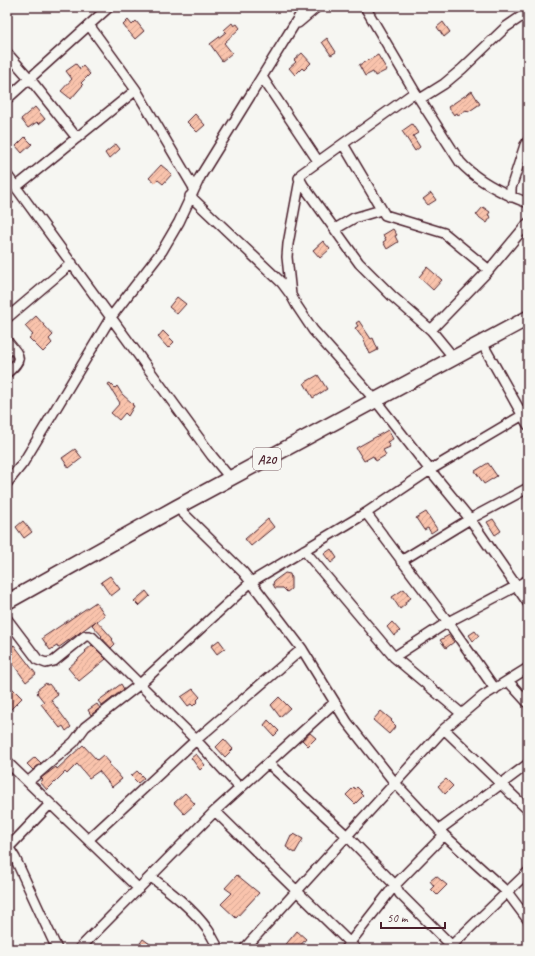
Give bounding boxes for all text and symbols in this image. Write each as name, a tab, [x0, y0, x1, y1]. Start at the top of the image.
road number: A20	[253, 448, 281, 470]
scale bar	[381, 904, 445, 930]
text: 50 m	[387, 910, 409, 926]

